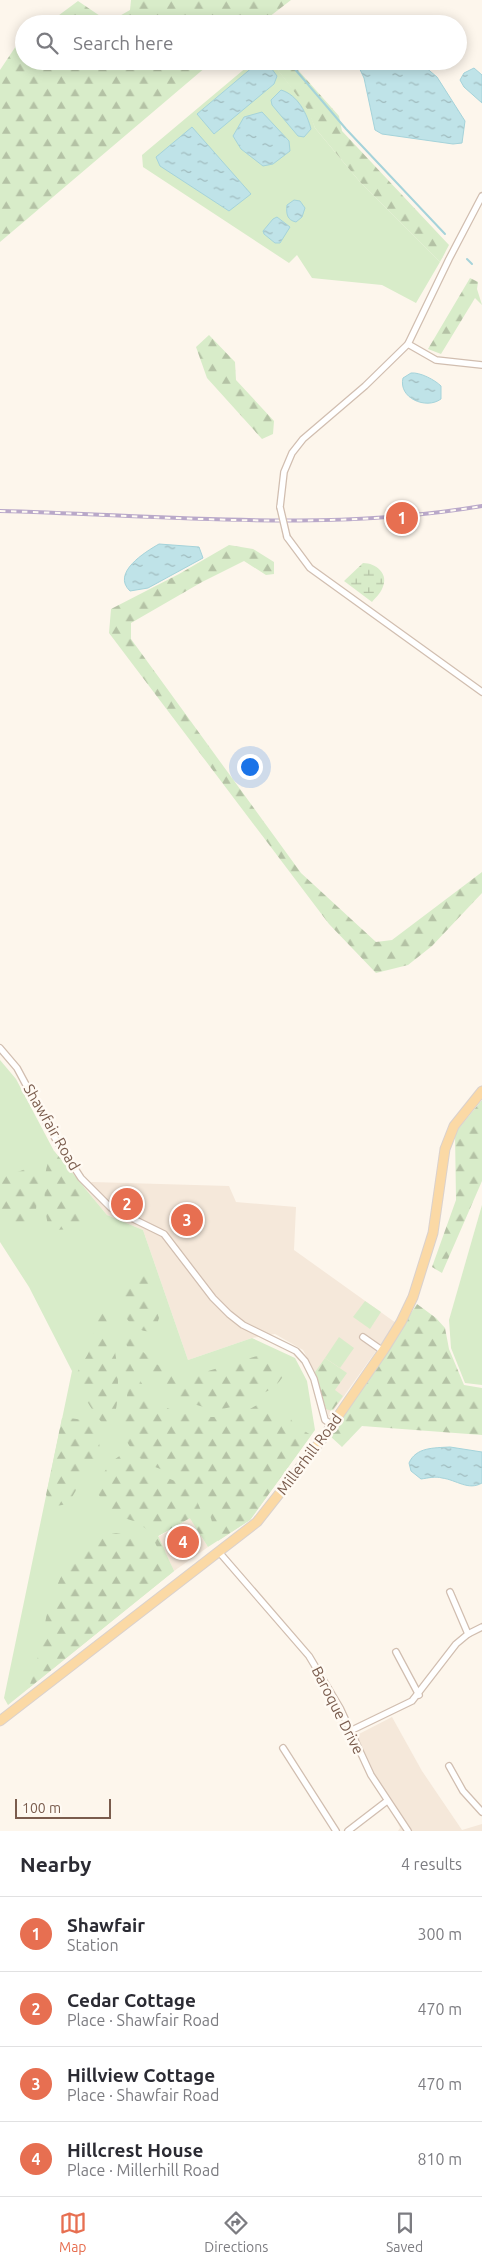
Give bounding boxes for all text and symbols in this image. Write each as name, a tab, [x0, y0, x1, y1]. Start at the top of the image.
search box	[15, 15, 467, 70]
icon: search	[33, 29, 61, 57]
text: Search here	[73, 32, 173, 54]
pin: 1	[386, 499, 418, 537]
your location	[237, 754, 263, 780]
street label: Shawfair Road	[21, 1081, 83, 1173]
pin: 2	[111, 1185, 143, 1223]
pin: 3	[171, 1201, 203, 1239]
street label: Millerhill Road	[273, 1410, 345, 1498]
pin: 4	[167, 1523, 199, 1561]
street label: Baroque Drive	[309, 1663, 367, 1757]
scale bar	[15, 1796, 111, 1819]
text: 100 m	[22, 1800, 61, 1816]
text: Nearby	[20, 1852, 91, 1876]
text: 4 results	[401, 1855, 462, 1873]
text: Shawfair	[67, 1914, 145, 1936]
text: 1	[31, 1925, 41, 1943]
text: 300 m	[417, 1925, 462, 1943]
text: Station	[67, 1936, 119, 1954]
text: Cedar Cottage	[67, 1989, 196, 2011]
text: 2	[31, 2000, 41, 2018]
text: 470 m	[417, 2000, 462, 2018]
text: Place · Shawfair Road	[67, 2011, 219, 2029]
text: Hillview Cottage	[67, 2064, 215, 2086]
text: 3	[31, 2075, 41, 2093]
text: 470 m	[417, 2075, 462, 2093]
text: Place · Shawfair Road	[67, 2086, 219, 2104]
text: Hillcrest House	[67, 2139, 203, 2161]
text: 4	[31, 2150, 41, 2168]
text: 810 m	[417, 2150, 462, 2168]
text: Place · Millerhill Road	[67, 2161, 220, 2179]
tab: Map	[59, 2209, 87, 2255]
tab: Directions	[204, 2209, 268, 2255]
tab: Saved	[386, 2209, 423, 2255]

